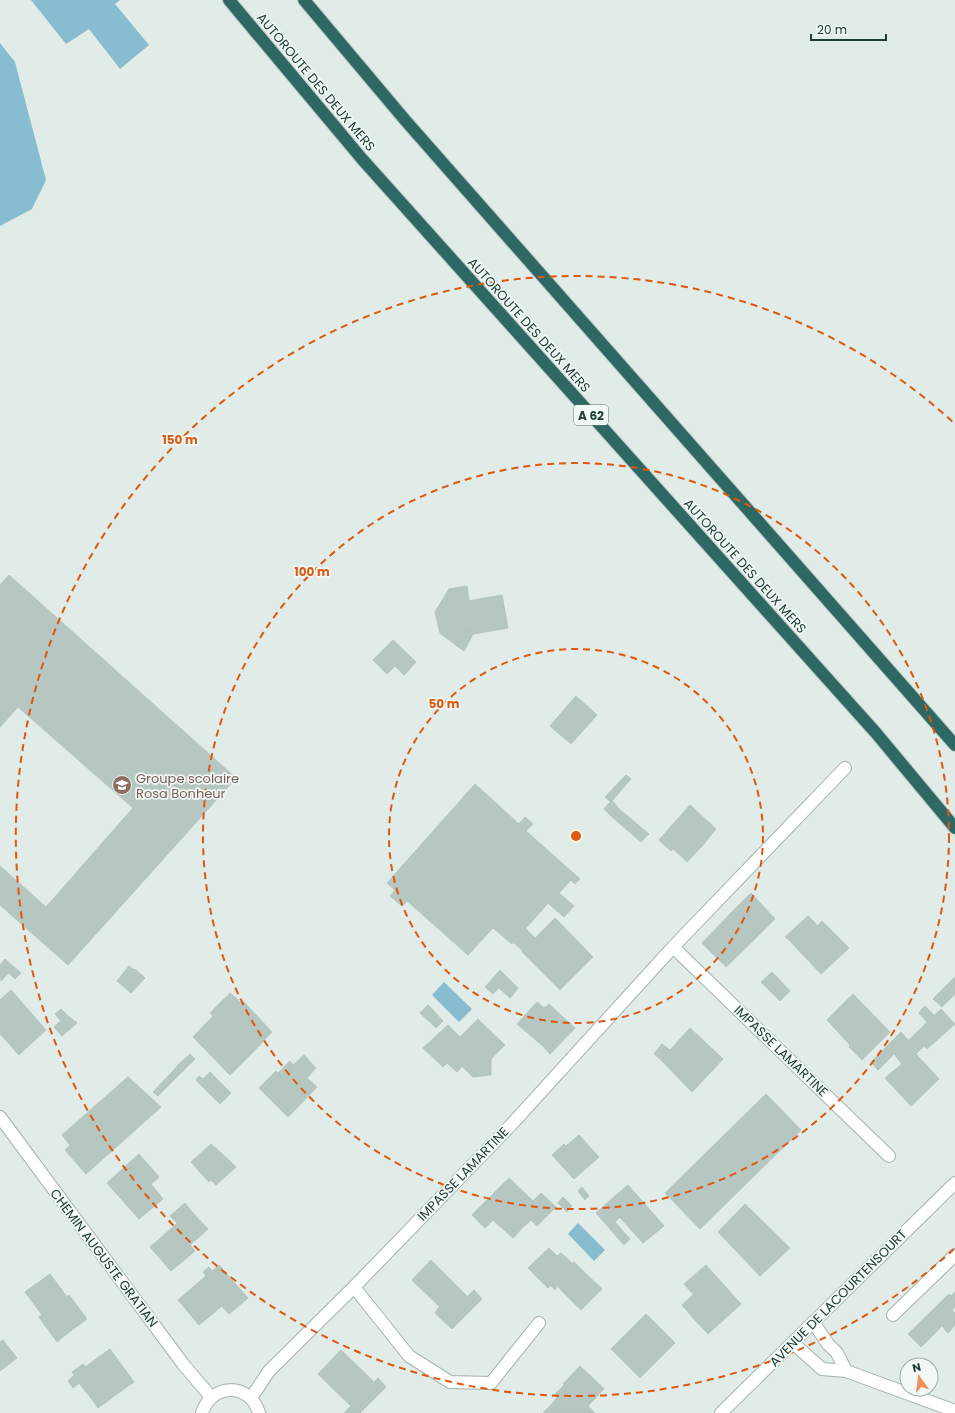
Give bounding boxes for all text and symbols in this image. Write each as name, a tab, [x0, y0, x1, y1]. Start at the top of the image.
street label: AUTOROUTE DES DEUX MERS	[252, 9, 380, 155]
scale bar	[811, 16, 886, 42]
text: 20 m	[817, 21, 847, 38]
street label: AUTOROUTE DES DEUX MERS	[463, 253, 595, 397]
road number: A 62	[574, 405, 608, 425]
text: 150 m	[162, 431, 198, 448]
street label: AUTOROUTE DES DEUX MERS	[679, 494, 811, 638]
text: 100 m	[294, 563, 330, 580]
text: 50 m	[429, 695, 460, 712]
place label: Groupe scolaire Rosa Bonheur	[136, 769, 239, 803]
school or university icon: Groupe scolaire Rosa Bonheur	[111, 774, 133, 796]
centre of rings	[569, 829, 583, 843]
street label: IMPASSE LAMARTINE	[730, 1001, 832, 1101]
street label: IMPASSE LAMARTINE	[413, 1123, 513, 1225]
street label: CHEMIN AUGUSTE GRATIAN	[46, 1185, 162, 1331]
street label: AVENUE DE LACOURTENSOURT	[765, 1225, 911, 1371]
north arrow	[899, 1357, 939, 1397]
text: N	[911, 1359, 923, 1376]

